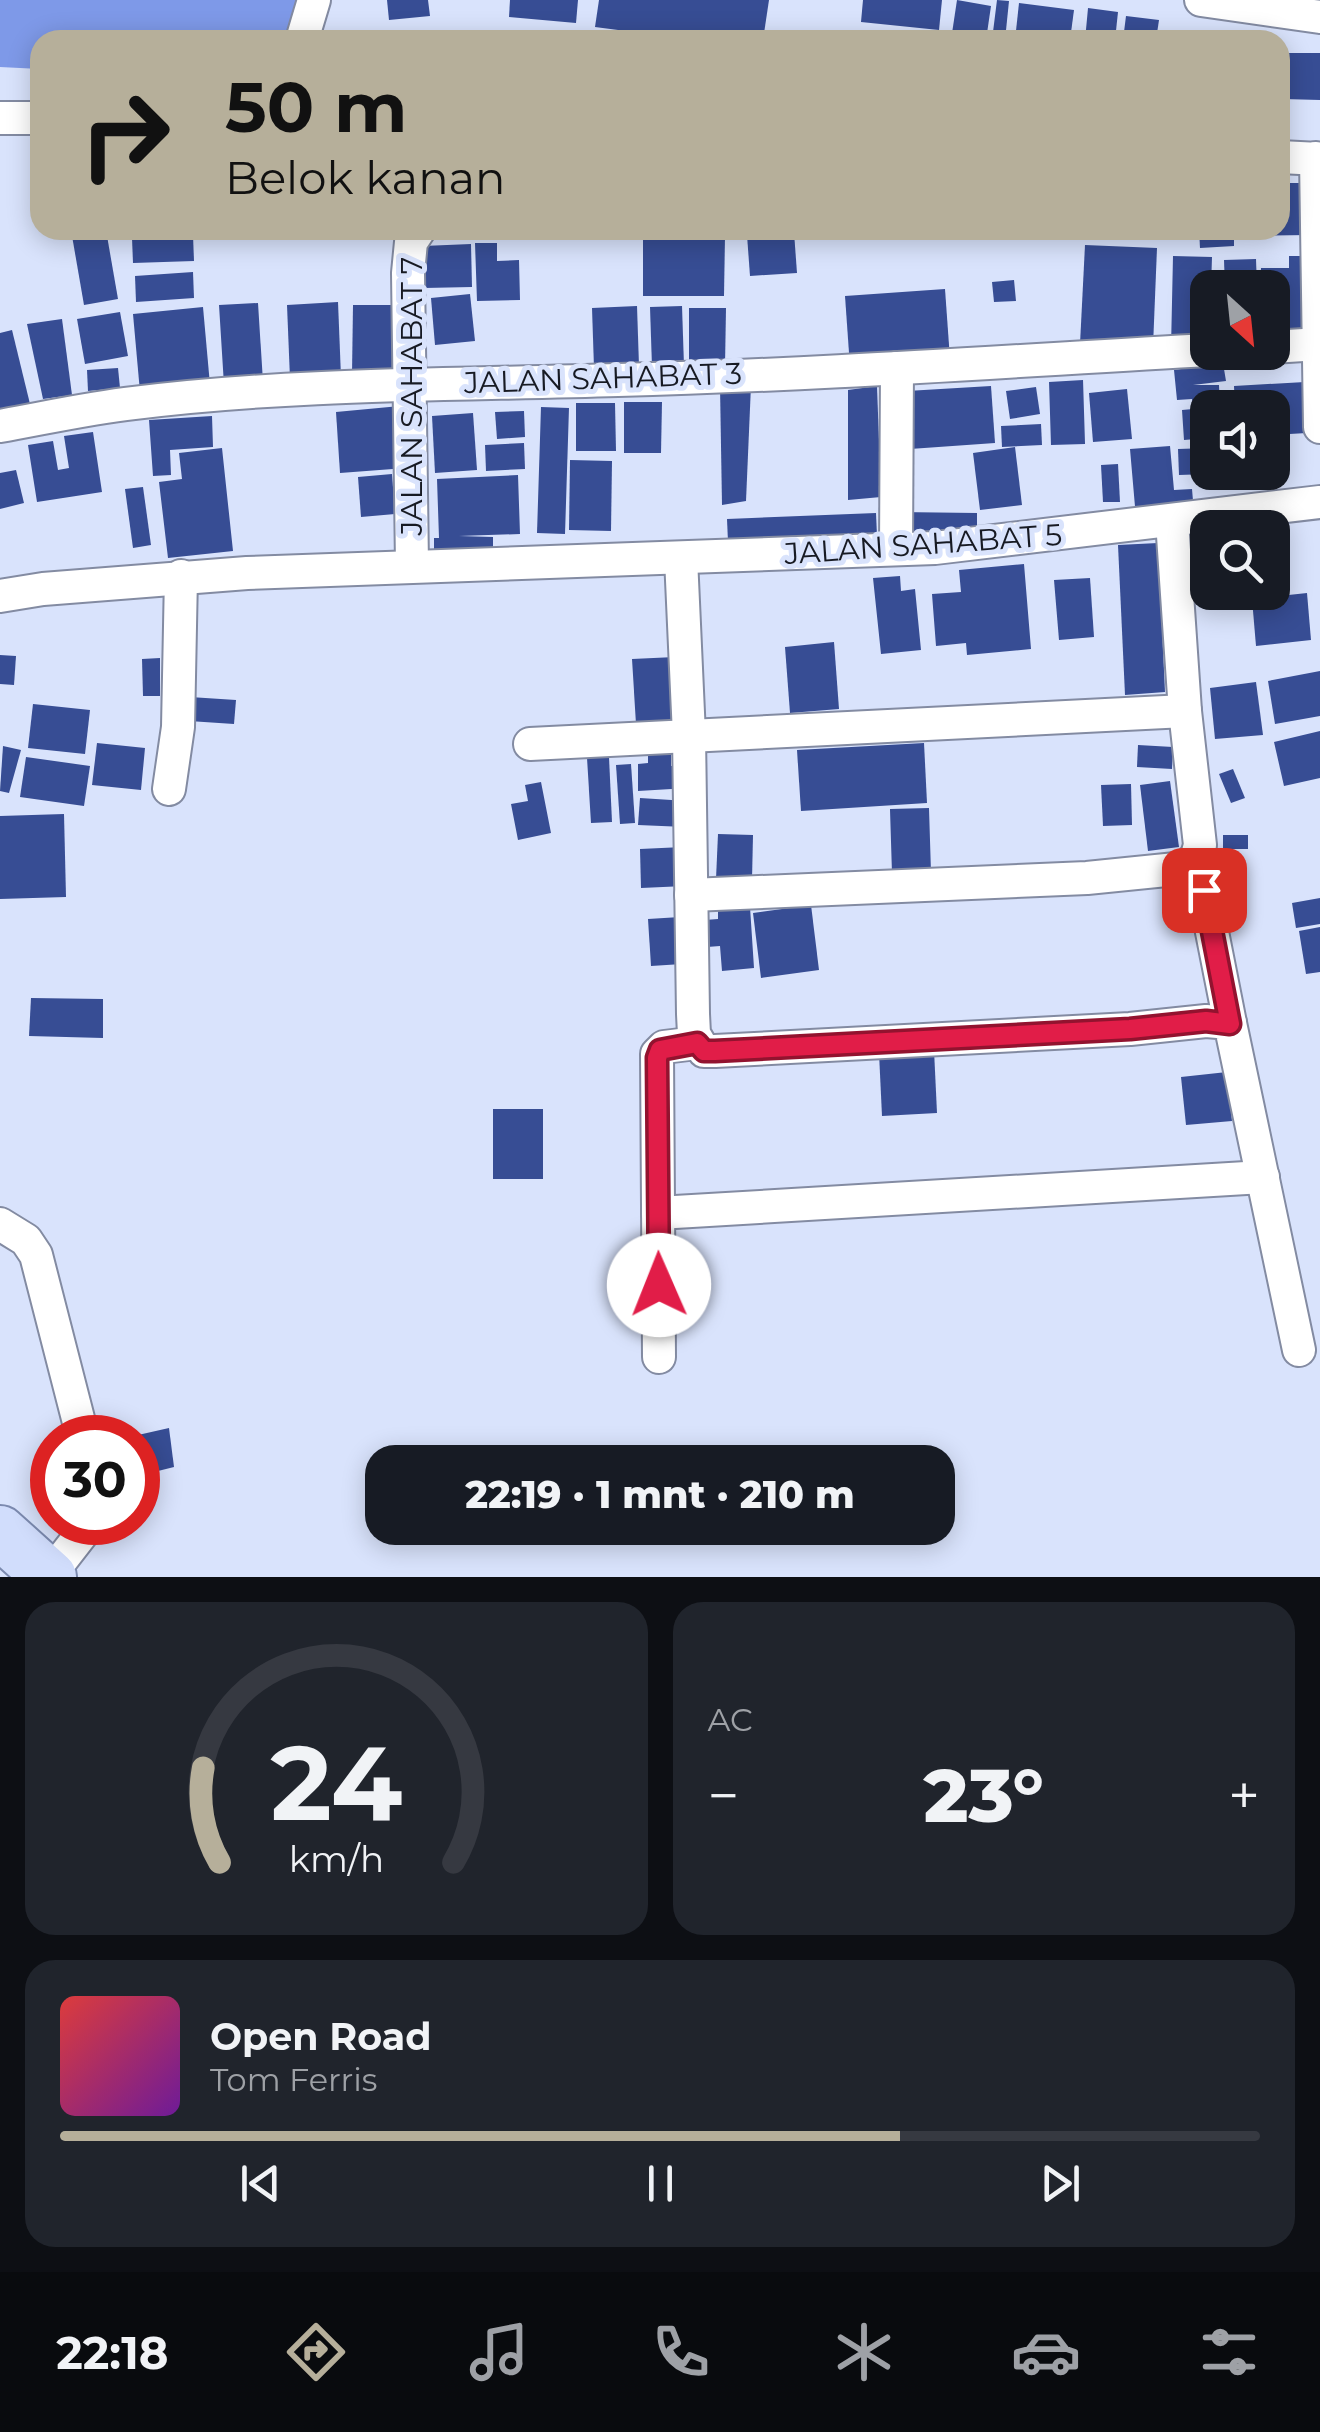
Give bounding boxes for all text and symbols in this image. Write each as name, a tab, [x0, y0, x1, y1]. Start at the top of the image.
text: 50 m	[225, 64, 407, 150]
icon: right	[60, 70, 190, 200]
text: Belok kanan	[225, 150, 506, 205]
street label: JALAN SAHABAT 7	[393, 256, 430, 537]
north arrow	[1190, 270, 1290, 370]
map controls	[1190, 270, 1290, 610]
street label: JALAN SAHABAT 3	[462, 355, 743, 401]
button: sound	[1190, 390, 1290, 490]
button: search	[1190, 510, 1290, 610]
street label: JALAN SAHABAT 5	[782, 516, 1063, 572]
pin	[1162, 848, 1247, 933]
icon: arrive	[1177, 863, 1232, 918]
position arrow	[607, 1233, 711, 1337]
speed limit sign: 30	[30, 1415, 160, 1545]
text: 22:19 · 1 mnt · 210 m	[465, 1471, 855, 1518]
text: AC	[708, 1700, 753, 1739]
text: 24	[270, 1719, 402, 1846]
text: 23°	[924, 1749, 1044, 1841]
text: −	[708, 1762, 739, 1829]
text: +	[1228, 1762, 1260, 1829]
text: km/h	[289, 1837, 384, 1881]
text: Open Road	[210, 2013, 432, 2060]
text: Tom Ferris	[210, 2060, 377, 2099]
icon: previous	[233, 2156, 288, 2211]
icon: pause	[633, 2156, 688, 2211]
icon: next	[1033, 2156, 1088, 2211]
icon: directions	[281, 2317, 351, 2387]
icon: music	[464, 2317, 534, 2387]
icon: phone	[646, 2317, 716, 2387]
icon: climate	[829, 2317, 899, 2387]
icon: car	[1011, 2317, 1081, 2387]
icon: filters	[1194, 2317, 1264, 2387]
text: 22:18	[56, 2325, 169, 2380]

